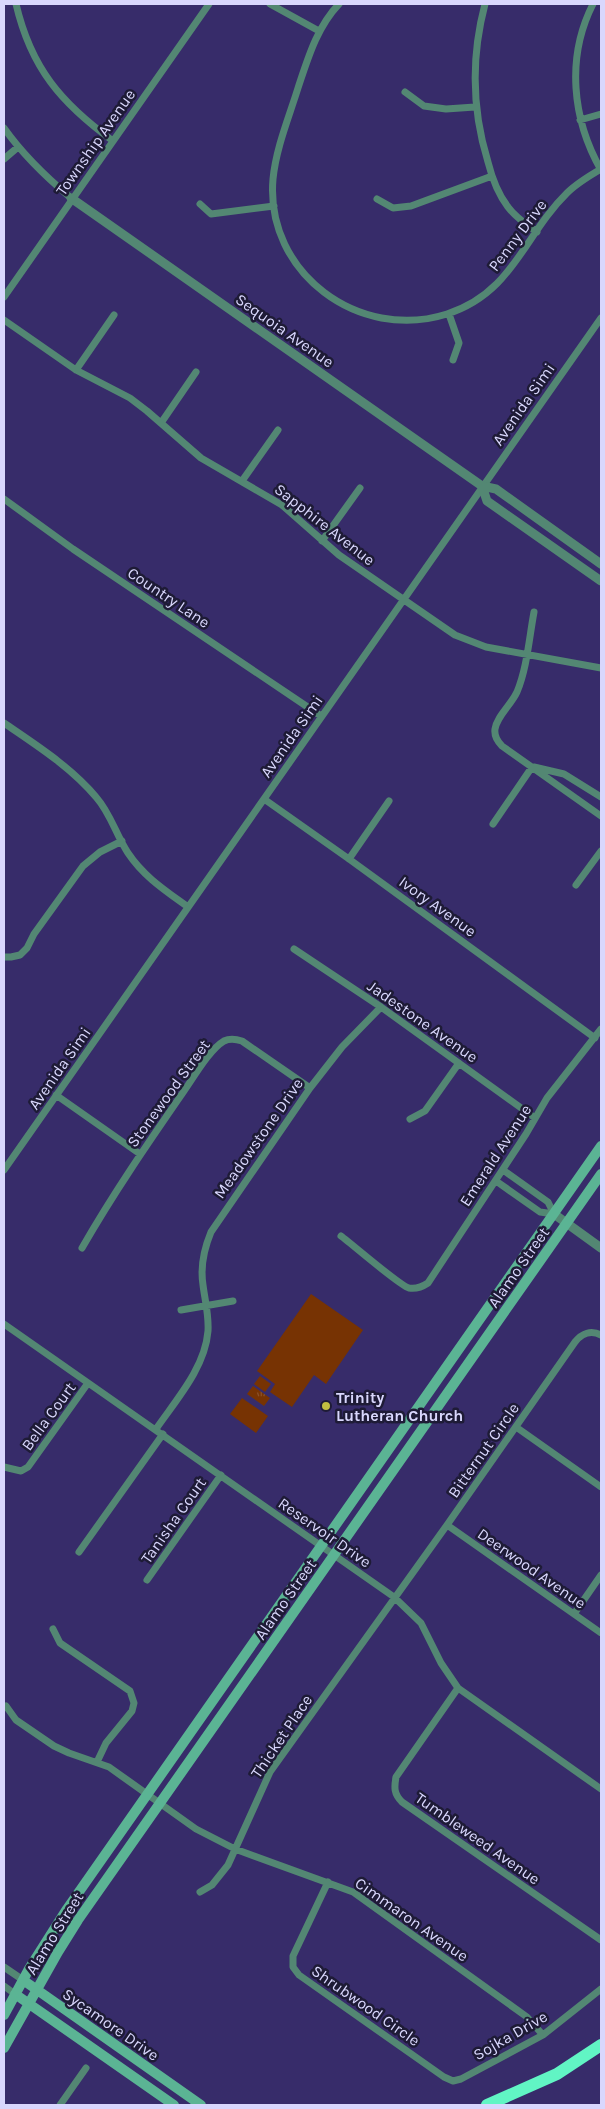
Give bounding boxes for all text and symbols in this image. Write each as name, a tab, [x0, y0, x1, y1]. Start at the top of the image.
street label: Township Avenue	[52, 85, 139, 199]
street label: Penny Drive	[484, 196, 551, 275]
street label: Sequoia Avenue	[232, 289, 338, 371]
street label: Avenida Simi	[488, 360, 559, 449]
street label: Sapphire Avenue	[271, 479, 379, 569]
street label: Country Lane	[124, 563, 213, 632]
street label: Avenida Simi	[256, 692, 327, 781]
street label: Ivory Avenue	[395, 872, 480, 941]
street label: Jadestone Avenue	[364, 976, 482, 1067]
street label: Avenida Simi	[24, 1024, 95, 1113]
street label: Stonewood Street	[123, 1036, 214, 1151]
street label: Meadowstone Drive	[210, 1074, 307, 1202]
street label: Emerald Avenue	[456, 1101, 535, 1210]
street label: Alamo Street	[484, 1223, 553, 1311]
street label: Bella Court	[17, 1378, 80, 1454]
place label: Trinity Lutheran Church	[336, 1388, 463, 1425]
street label: Bitternut Circle	[444, 1399, 523, 1501]
marker: Trinity Lutheran Church	[320, 1400, 332, 1412]
street label: Tanisha Court	[137, 1474, 210, 1567]
street label: Reservoir Drive	[275, 1493, 375, 1571]
street label: Deerwood Avenue	[474, 1524, 590, 1613]
street label: Alamo Street	[251, 1555, 320, 1643]
street label: Thicket Place	[247, 1691, 316, 1782]
street label: Tumbleweed Avenue	[412, 1788, 544, 1889]
street label: Cimmaron Avenue	[351, 1873, 472, 1966]
street label: Alamo Street	[21, 1888, 87, 1978]
street label: Shrubwood Circle	[308, 1961, 424, 2050]
street label: Sycamore Drive	[59, 1984, 162, 2065]
street label: Sojka Drive	[470, 2007, 551, 2064]

